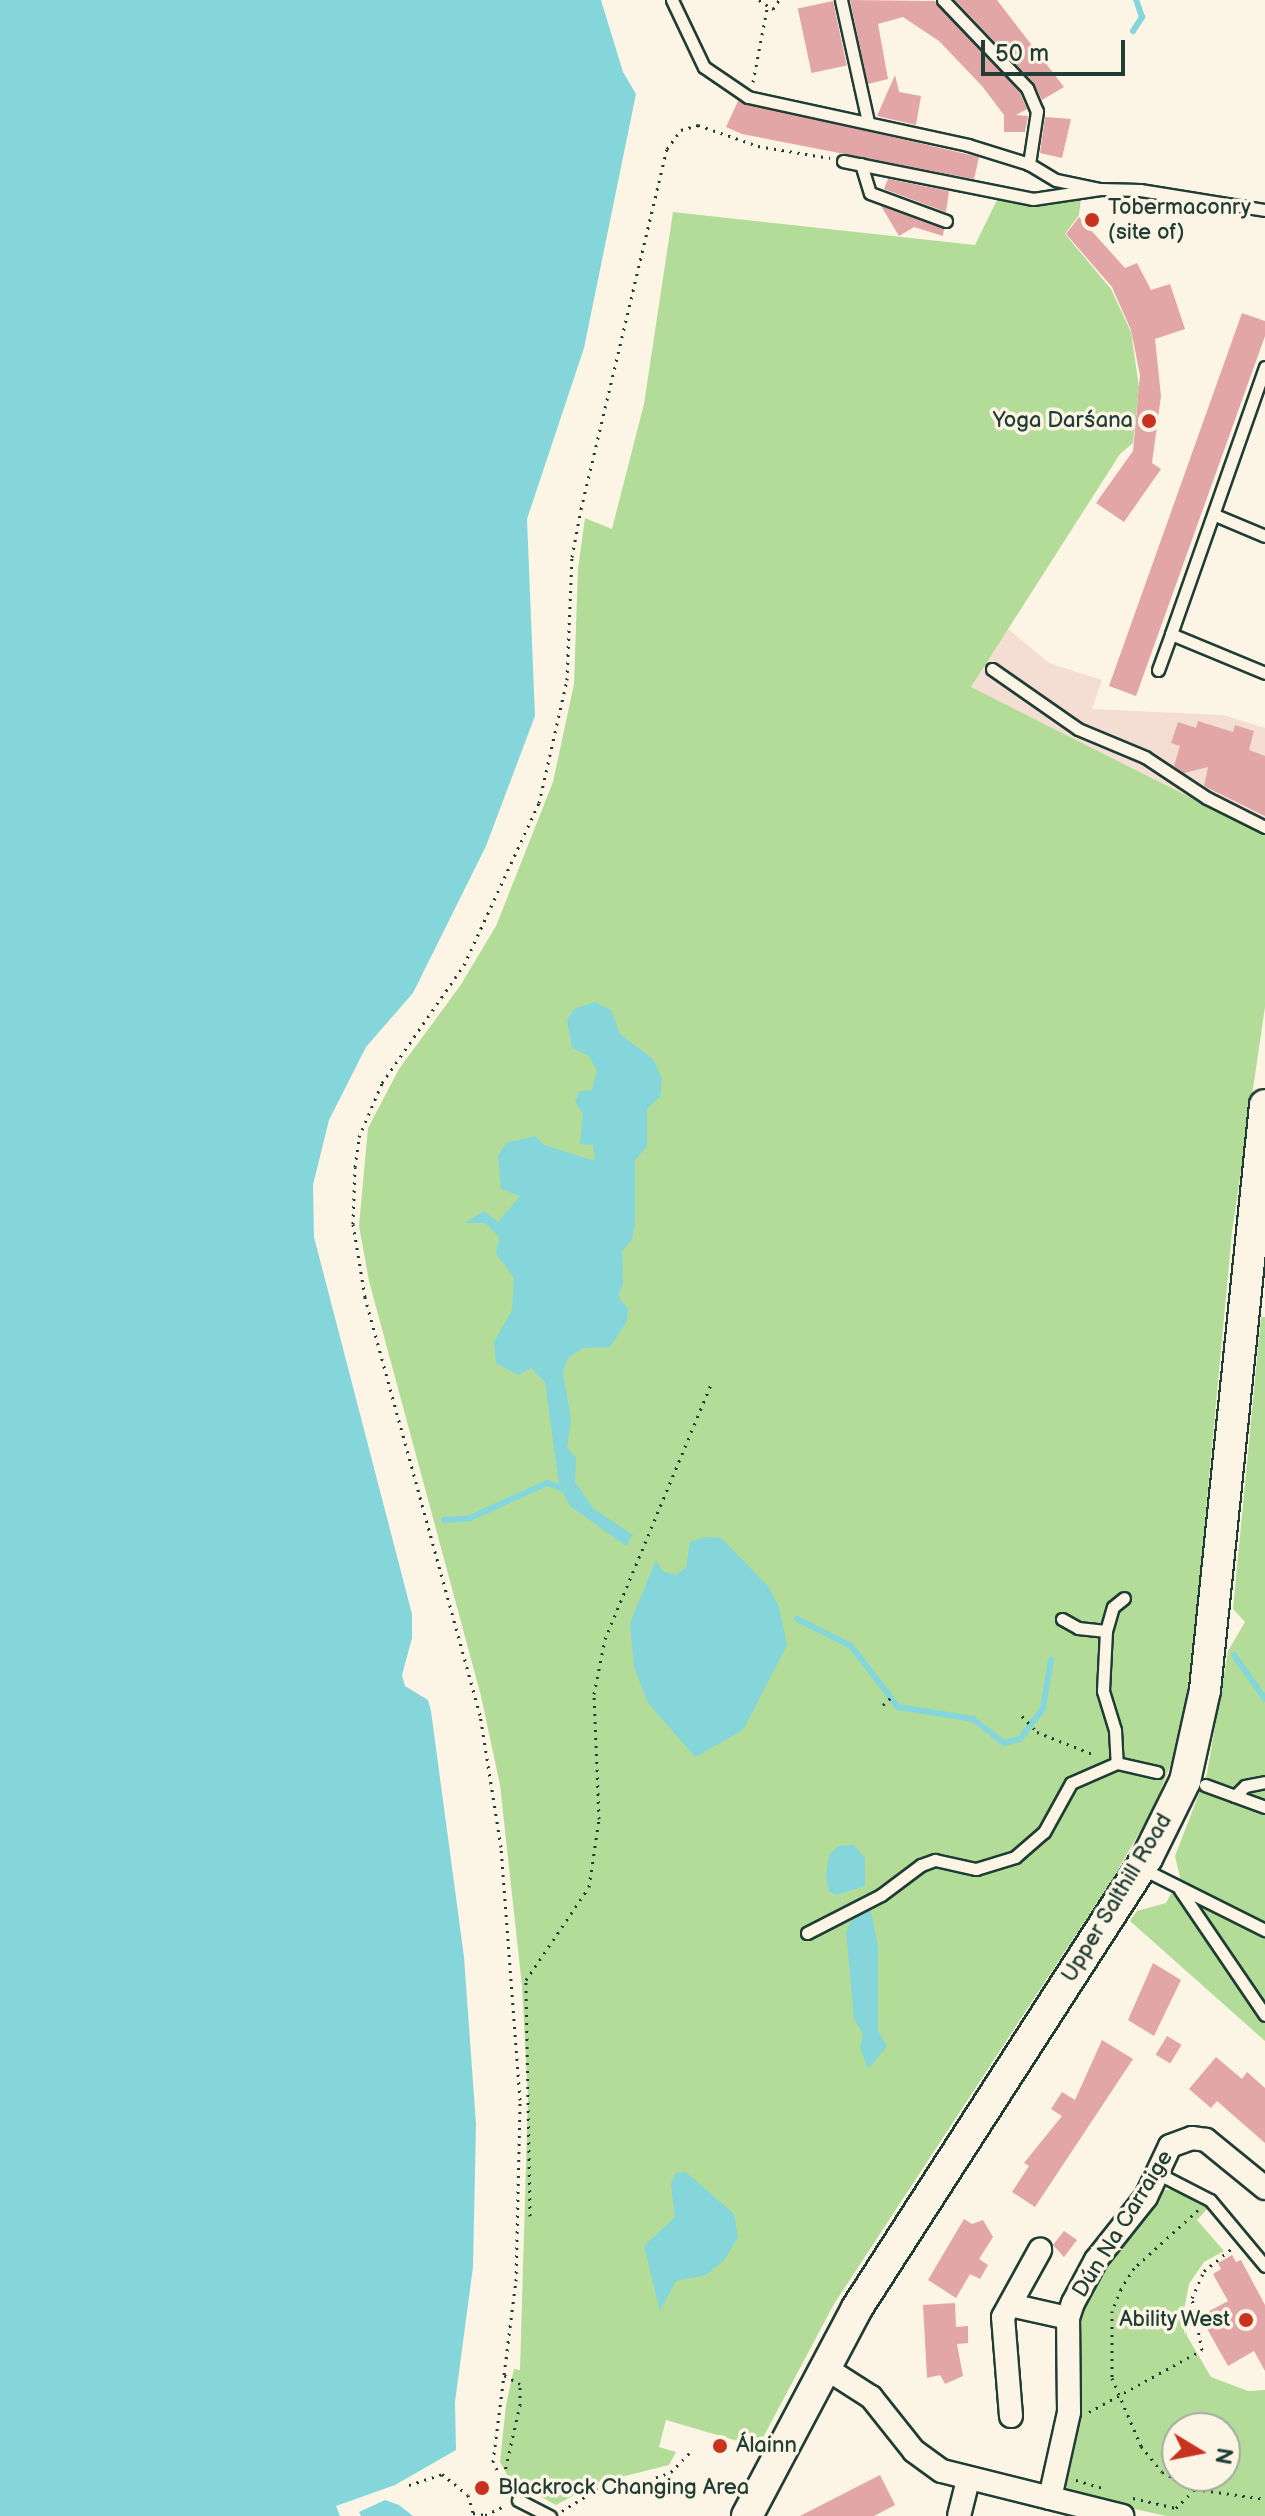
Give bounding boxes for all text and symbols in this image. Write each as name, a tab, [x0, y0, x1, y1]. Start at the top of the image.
scale bar	[985, 24, 1129, 74]
text: 50 m	[995, 39, 1049, 68]
place label: Tobermaconry (site of)	[1108, 194, 1251, 246]
marker: Tobermaconry (site of)	[1083, 211, 1101, 229]
place label: Yoga Darśana	[993, 408, 1133, 434]
marker: Yoga Darśana	[1140, 412, 1158, 430]
street label: Upper Salthill Road	[1056, 1809, 1178, 1987]
street label: Dún Na Carraige	[1067, 2146, 1179, 2302]
place label: Ability West	[1117, 2307, 1230, 2333]
marker: Ability West	[1237, 2311, 1255, 2329]
north arrow	[1161, 2412, 1241, 2492]
place label: Álainn	[736, 2433, 797, 2459]
marker: Álainn	[711, 2437, 729, 2455]
text: N	[1208, 2445, 1238, 2466]
place label: Blackrock Changing Area	[498, 2475, 749, 2501]
marker: Blackrock Changing Area	[473, 2479, 491, 2497]

